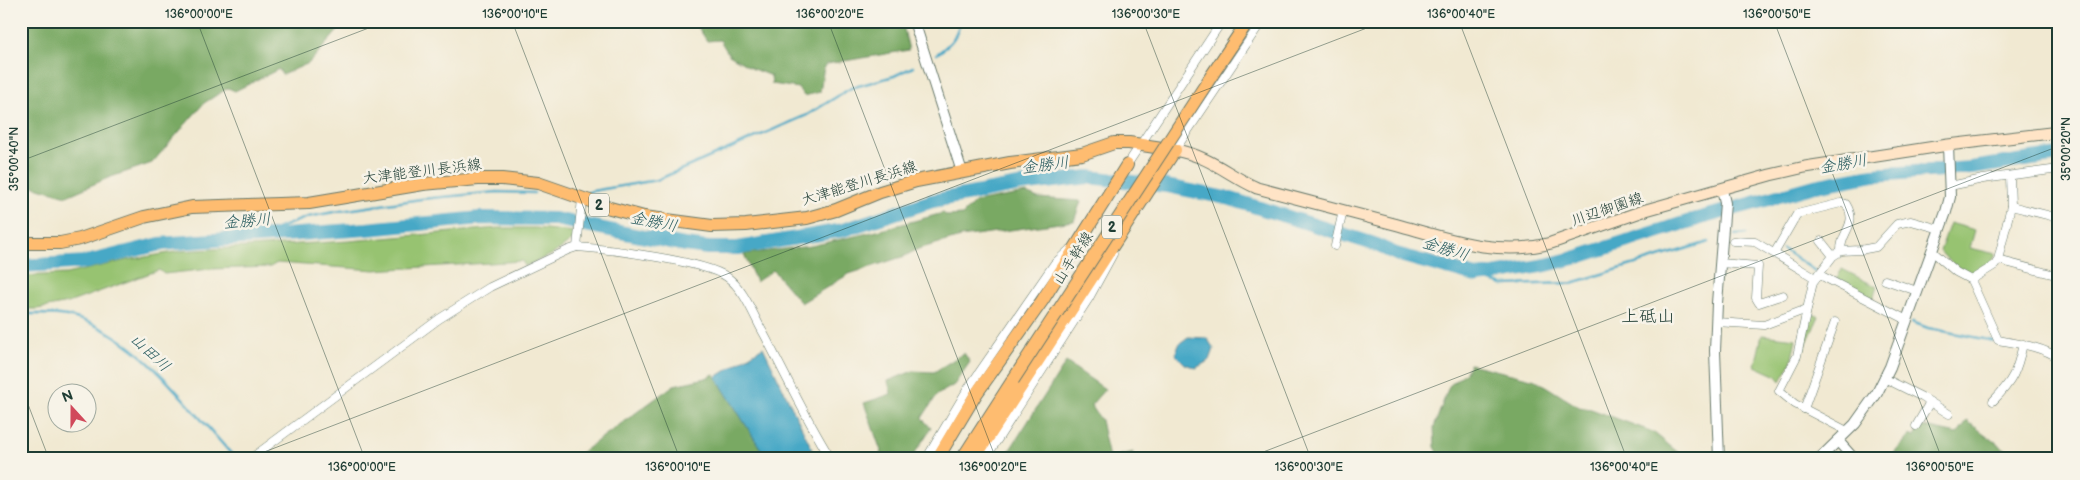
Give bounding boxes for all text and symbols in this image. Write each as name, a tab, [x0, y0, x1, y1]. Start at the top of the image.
text: 136°00'00"E	[165, 7, 233, 22]
text: 136°00'10"E	[482, 7, 548, 22]
text: 136°00'20"E	[796, 7, 864, 22]
text: 136°00'30"E	[1112, 7, 1180, 22]
text: 136°00'40"E	[1427, 7, 1495, 22]
text: 136°00'50"E	[1743, 7, 1811, 22]
text: 35°00'20"N	[2059, 117, 2074, 181]
text: 35°00'40"N	[7, 127, 22, 191]
water label: 金勝川	[1818, 151, 1869, 178]
water label: 金勝川	[1020, 153, 1070, 178]
street label: 大津能登川長浜線	[361, 155, 483, 188]
street label: 大津能登川長浜線	[799, 157, 919, 210]
street label: 川辺御園線	[1569, 188, 1646, 231]
road number: 2	[589, 194, 609, 216]
water label: 金勝川	[628, 209, 679, 236]
water label: 金勝川	[222, 210, 272, 233]
road number: 2	[1102, 216, 1122, 238]
street label: 山手幹線	[1049, 228, 1098, 289]
water label: 金勝川	[1420, 233, 1471, 266]
district label: 上砥山	[1621, 306, 1675, 327]
water label: 山田川	[126, 330, 174, 376]
north arrow	[48, 382, 98, 432]
text: N	[60, 387, 75, 406]
text: 136°00'00"E	[328, 460, 396, 475]
text: 136°00'10"E	[645, 460, 711, 475]
text: 136°00'20"E	[959, 460, 1027, 475]
text: 136°00'30"E	[1275, 460, 1343, 475]
text: 136°00'40"E	[1590, 460, 1658, 475]
text: 136°00'50"E	[1906, 460, 1974, 475]

